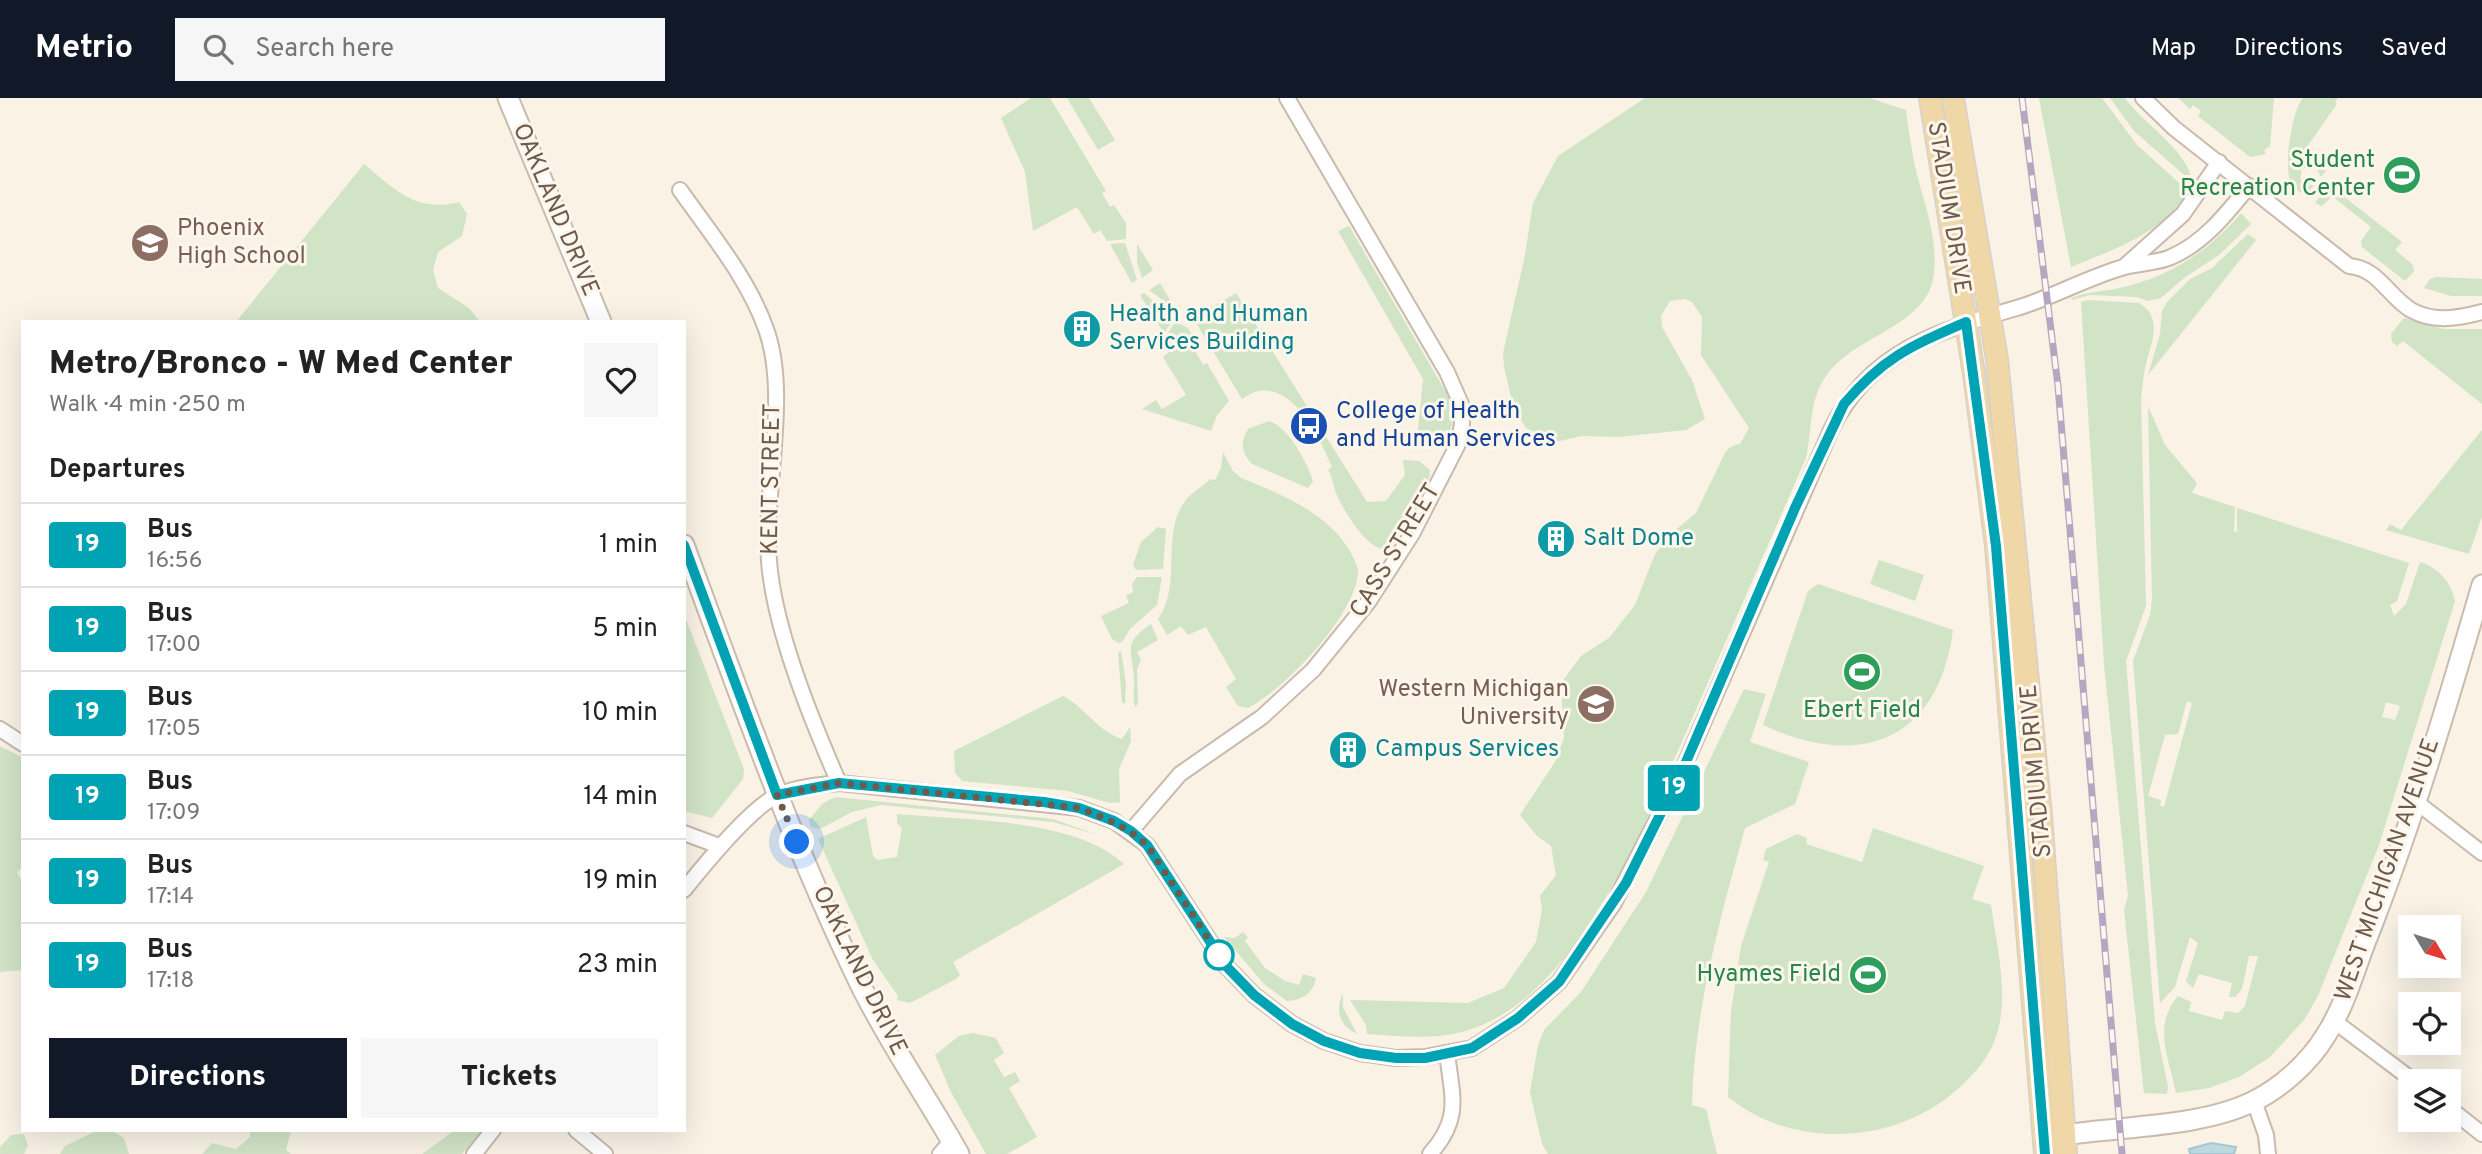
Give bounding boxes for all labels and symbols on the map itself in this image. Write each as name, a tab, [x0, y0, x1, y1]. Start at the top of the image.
street label: OAKLAND DRIVE	[505, 119, 605, 301]
street label: STADIUM DRIVE	[1920, 120, 1976, 296]
place label: Student Recreation Center	[2180, 146, 2375, 204]
sports icon: Student Recreation Center	[2381, 154, 2423, 196]
place label: Phoenix High School	[177, 214, 306, 272]
school or university icon: Phoenix High School	[129, 222, 171, 264]
place label: Health and Human Services Building	[1109, 300, 1309, 358]
building icon: Health and Human Services Building	[1061, 308, 1103, 350]
place label: College of Health and Human Services	[1336, 397, 1556, 455]
street label: KENT STREET	[756, 403, 788, 555]
bus stop icon: College of Health and Human Services	[1288, 405, 1330, 447]
street label: CASS STREET	[1344, 478, 1448, 624]
building icon: Salt Dome	[1535, 518, 1577, 560]
place label: Salt Dome	[1583, 524, 1694, 554]
sports icon: Ebert Field	[1841, 651, 1883, 693]
place label: Western Michigan University	[1378, 675, 1569, 733]
school or university icon: Western Michigan University	[1575, 683, 1617, 725]
street label: STADIUM DRIVE	[2014, 683, 2060, 859]
place label: Ebert Field	[1803, 696, 1921, 726]
building icon: Campus Services	[1327, 729, 1369, 771]
street label: WEST MICHIGAN AVENUE	[2329, 734, 2447, 1006]
place label: Campus Services	[1375, 735, 1559, 765]
line badge: 19	[1642, 765, 1706, 811]
your location	[779, 824, 814, 859]
street label: OAKLAND DRIVE	[805, 881, 913, 1061]
north arrow	[2398, 915, 2460, 978]
unlabelled marker	[1204, 940, 1234, 970]
sports icon: Hyames Field	[1847, 954, 1889, 996]
place label: Hyames Field	[1697, 960, 1841, 990]

